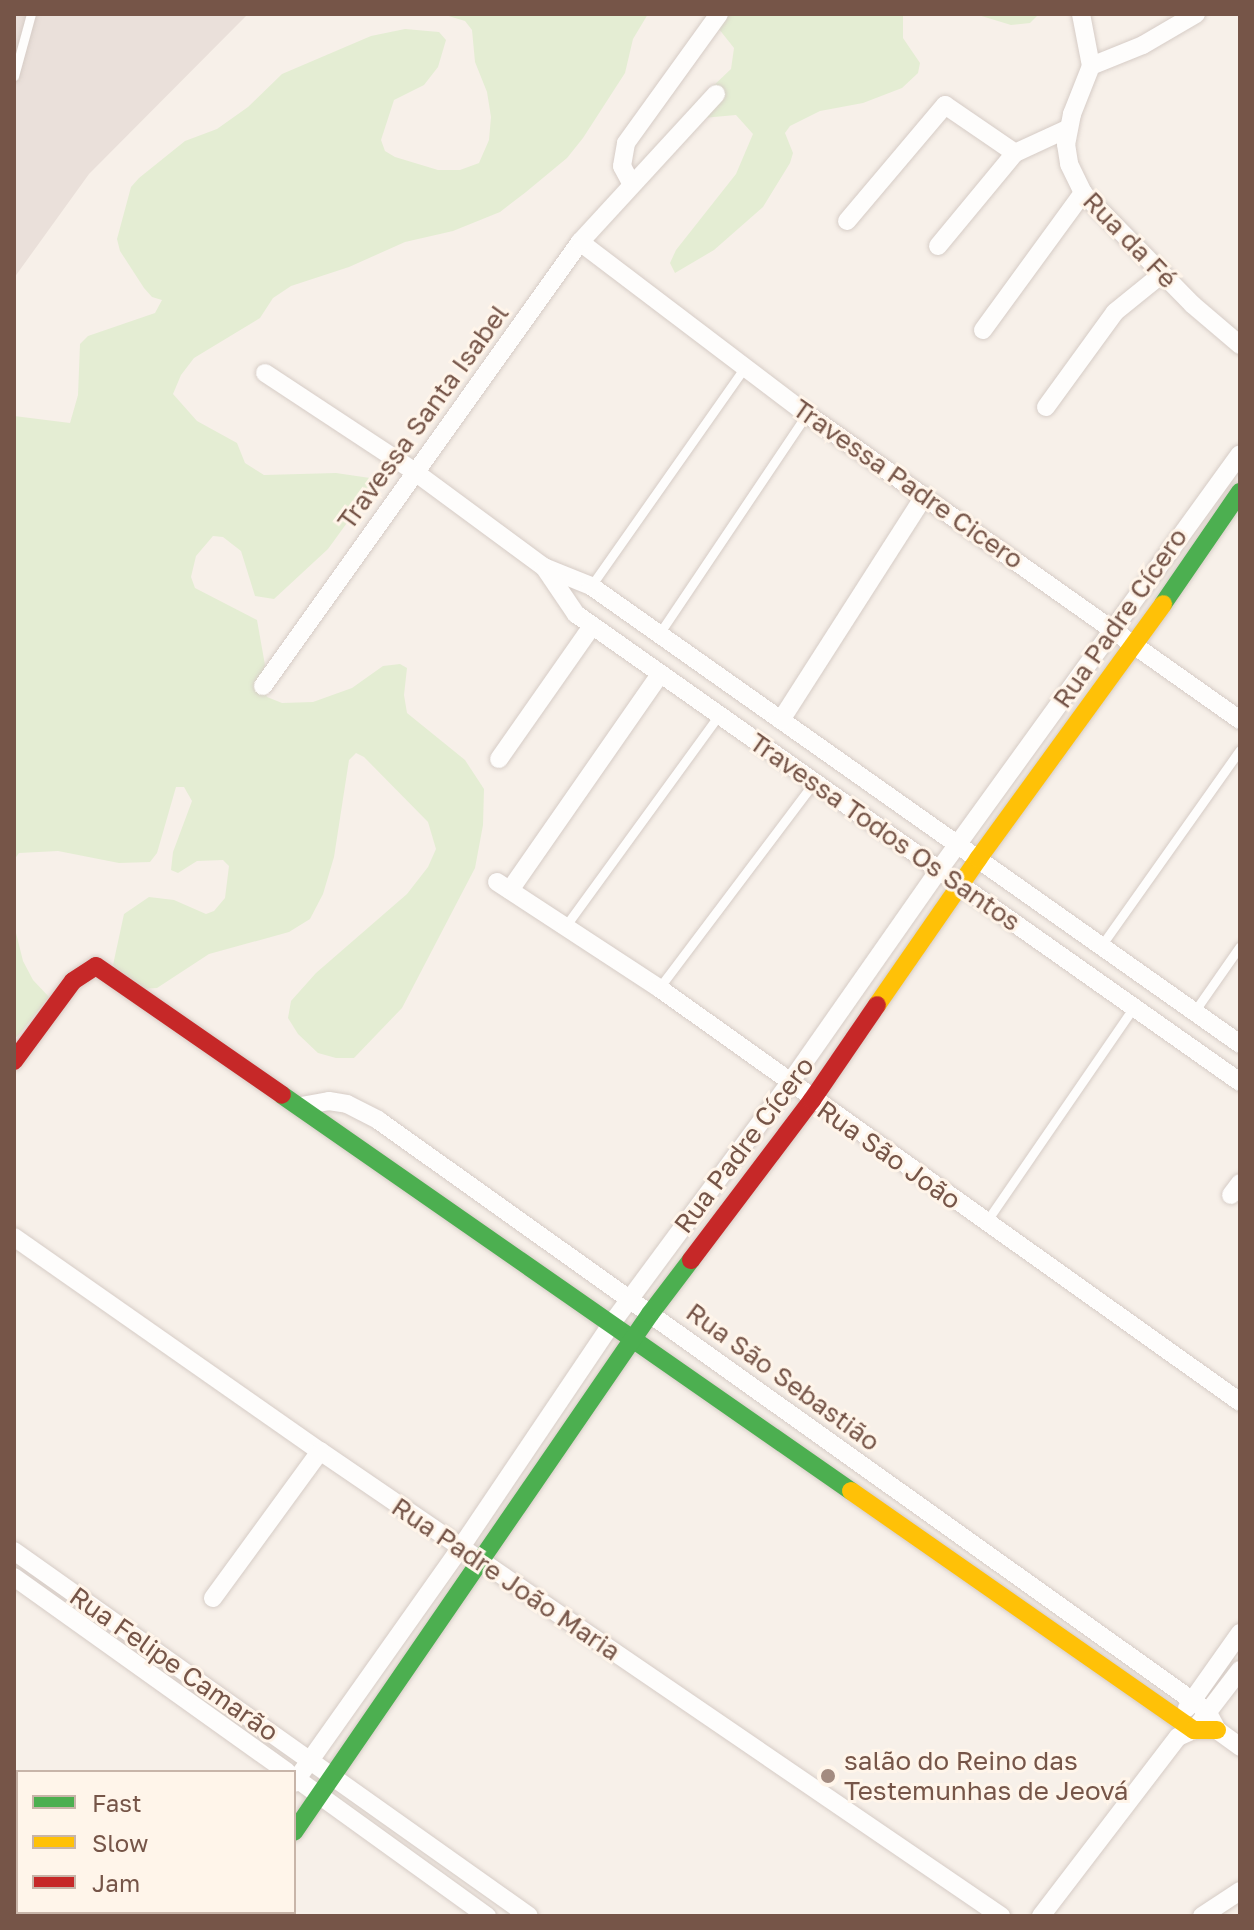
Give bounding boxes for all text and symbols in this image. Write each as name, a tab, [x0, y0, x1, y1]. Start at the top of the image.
street label: Rua da Fé	[1077, 185, 1183, 295]
street label: Travessa Santa Isabel	[331, 298, 515, 536]
street label: Travessa Padre Cicero	[787, 393, 1029, 575]
street label: Rua Padre Cícero	[1046, 522, 1194, 714]
street label: Travessa Todos Os Santos	[744, 726, 1026, 938]
street label: Rua Padre Cícero	[668, 1051, 820, 1239]
street label: Rua São João	[811, 1094, 967, 1216]
street label: Rua São Sebastião	[680, 1296, 886, 1458]
street label: Rua Padre João Maria	[386, 1491, 626, 1667]
street label: Rua Felipe Camarão	[64, 1580, 284, 1748]
place label: salão do Reino das Testemunhas de Jeová	[844, 1745, 1128, 1806]
marker: salão do Reino das Testemunhas de Jeová	[819, 1767, 837, 1785]
legend	[16, 1770, 296, 1914]
text: Fast	[92, 1788, 142, 1817]
text: Slow	[92, 1828, 148, 1857]
text: Jam	[92, 1868, 140, 1897]

